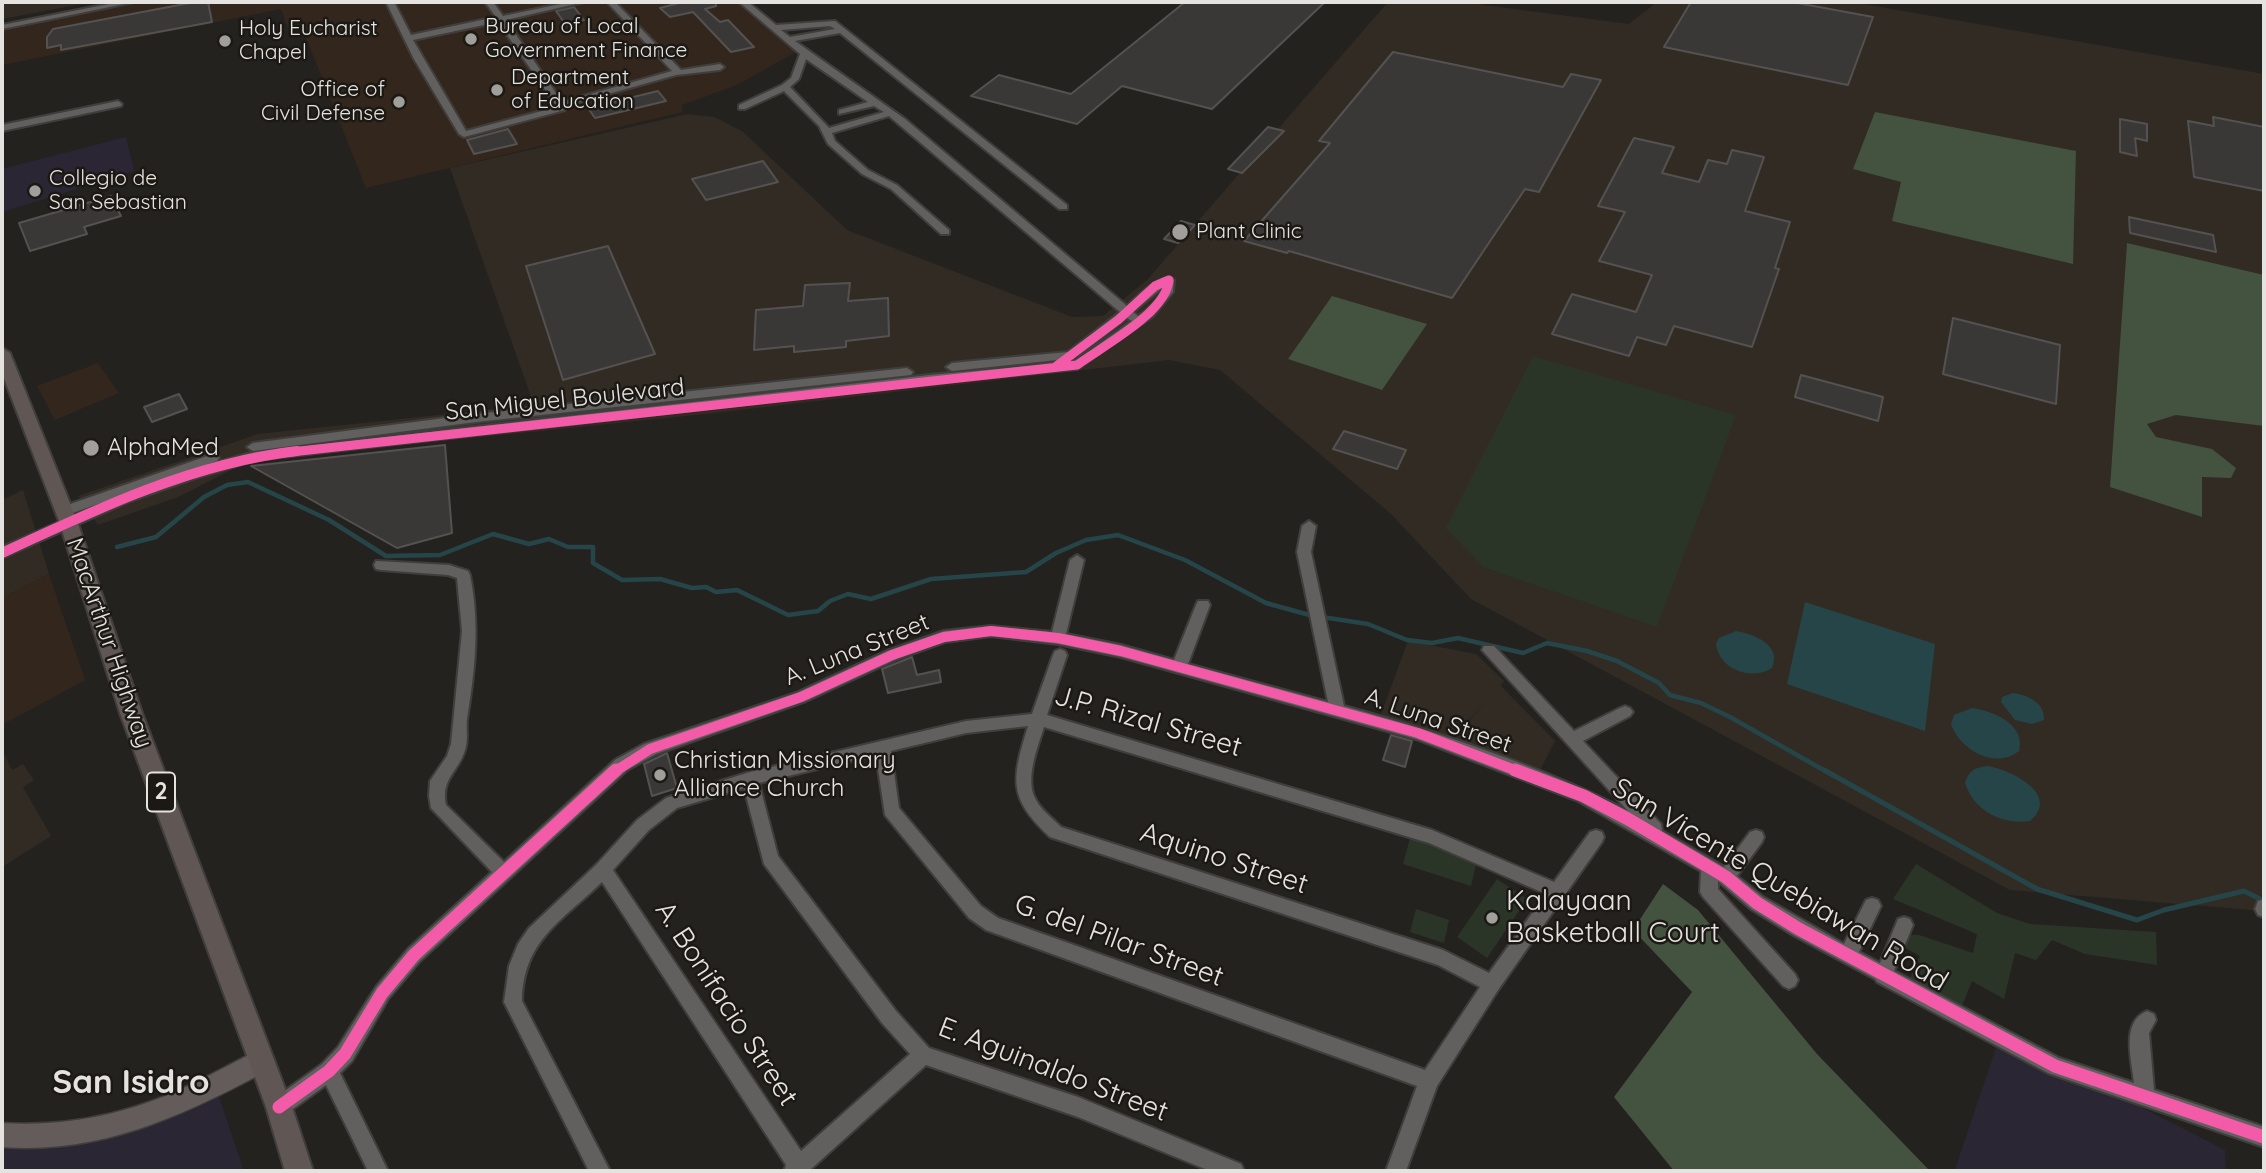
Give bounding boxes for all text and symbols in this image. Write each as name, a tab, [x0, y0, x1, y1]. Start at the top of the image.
place label: Bureau of Local Government Finance	[485, 14, 687, 64]
place label: Holy Eucharist Chapel	[239, 16, 378, 66]
marker: Bureau of Local Government Finance	[463, 31, 479, 47]
marker: Holy Eucharist Chapel	[217, 33, 233, 49]
place label: Department of Education	[511, 65, 634, 115]
place label: Office of Civil Defense	[261, 77, 385, 127]
marker: Department of Education	[489, 82, 505, 98]
marker: Office of Civil Defense	[391, 94, 407, 110]
place label: Collegio de San Sebastian	[49, 166, 187, 216]
marker: Collegio de San Sebastian	[27, 183, 43, 199]
place label: Plant Clinic	[1196, 219, 1302, 245]
marker: Plant Clinic	[1170, 222, 1190, 242]
street label: San Miguel Boulevard	[444, 373, 686, 427]
place label: AlphaMed	[107, 434, 219, 462]
marker: AlphaMed	[81, 438, 101, 458]
street label: MacArthur Highway	[60, 534, 158, 752]
street label: A. Luna Street	[780, 608, 934, 692]
street label: J.P. Rizal Street	[1050, 679, 1246, 765]
street label: A. Luna Street	[1361, 682, 1515, 760]
place label: Christian Missionary Alliance Church	[674, 747, 896, 803]
marker: Christian Missionary Alliance Church	[652, 767, 668, 783]
street label: San Vicente Quebiawan Road	[1606, 771, 1954, 999]
road number: 2	[147, 772, 175, 812]
street label: Aquino Street	[1136, 816, 1312, 902]
place label: Kalayaan Basketball Court	[1506, 885, 1720, 951]
street label: G. del Pilar Street	[1010, 888, 1228, 994]
street label: A. Bonifacio Street	[647, 896, 805, 1112]
marker: Kalayaan Basketball Court	[1484, 910, 1500, 926]
street label: E. Aguinaldo Street	[933, 1011, 1173, 1129]
district label: San Isidro	[52, 1063, 210, 1103]

